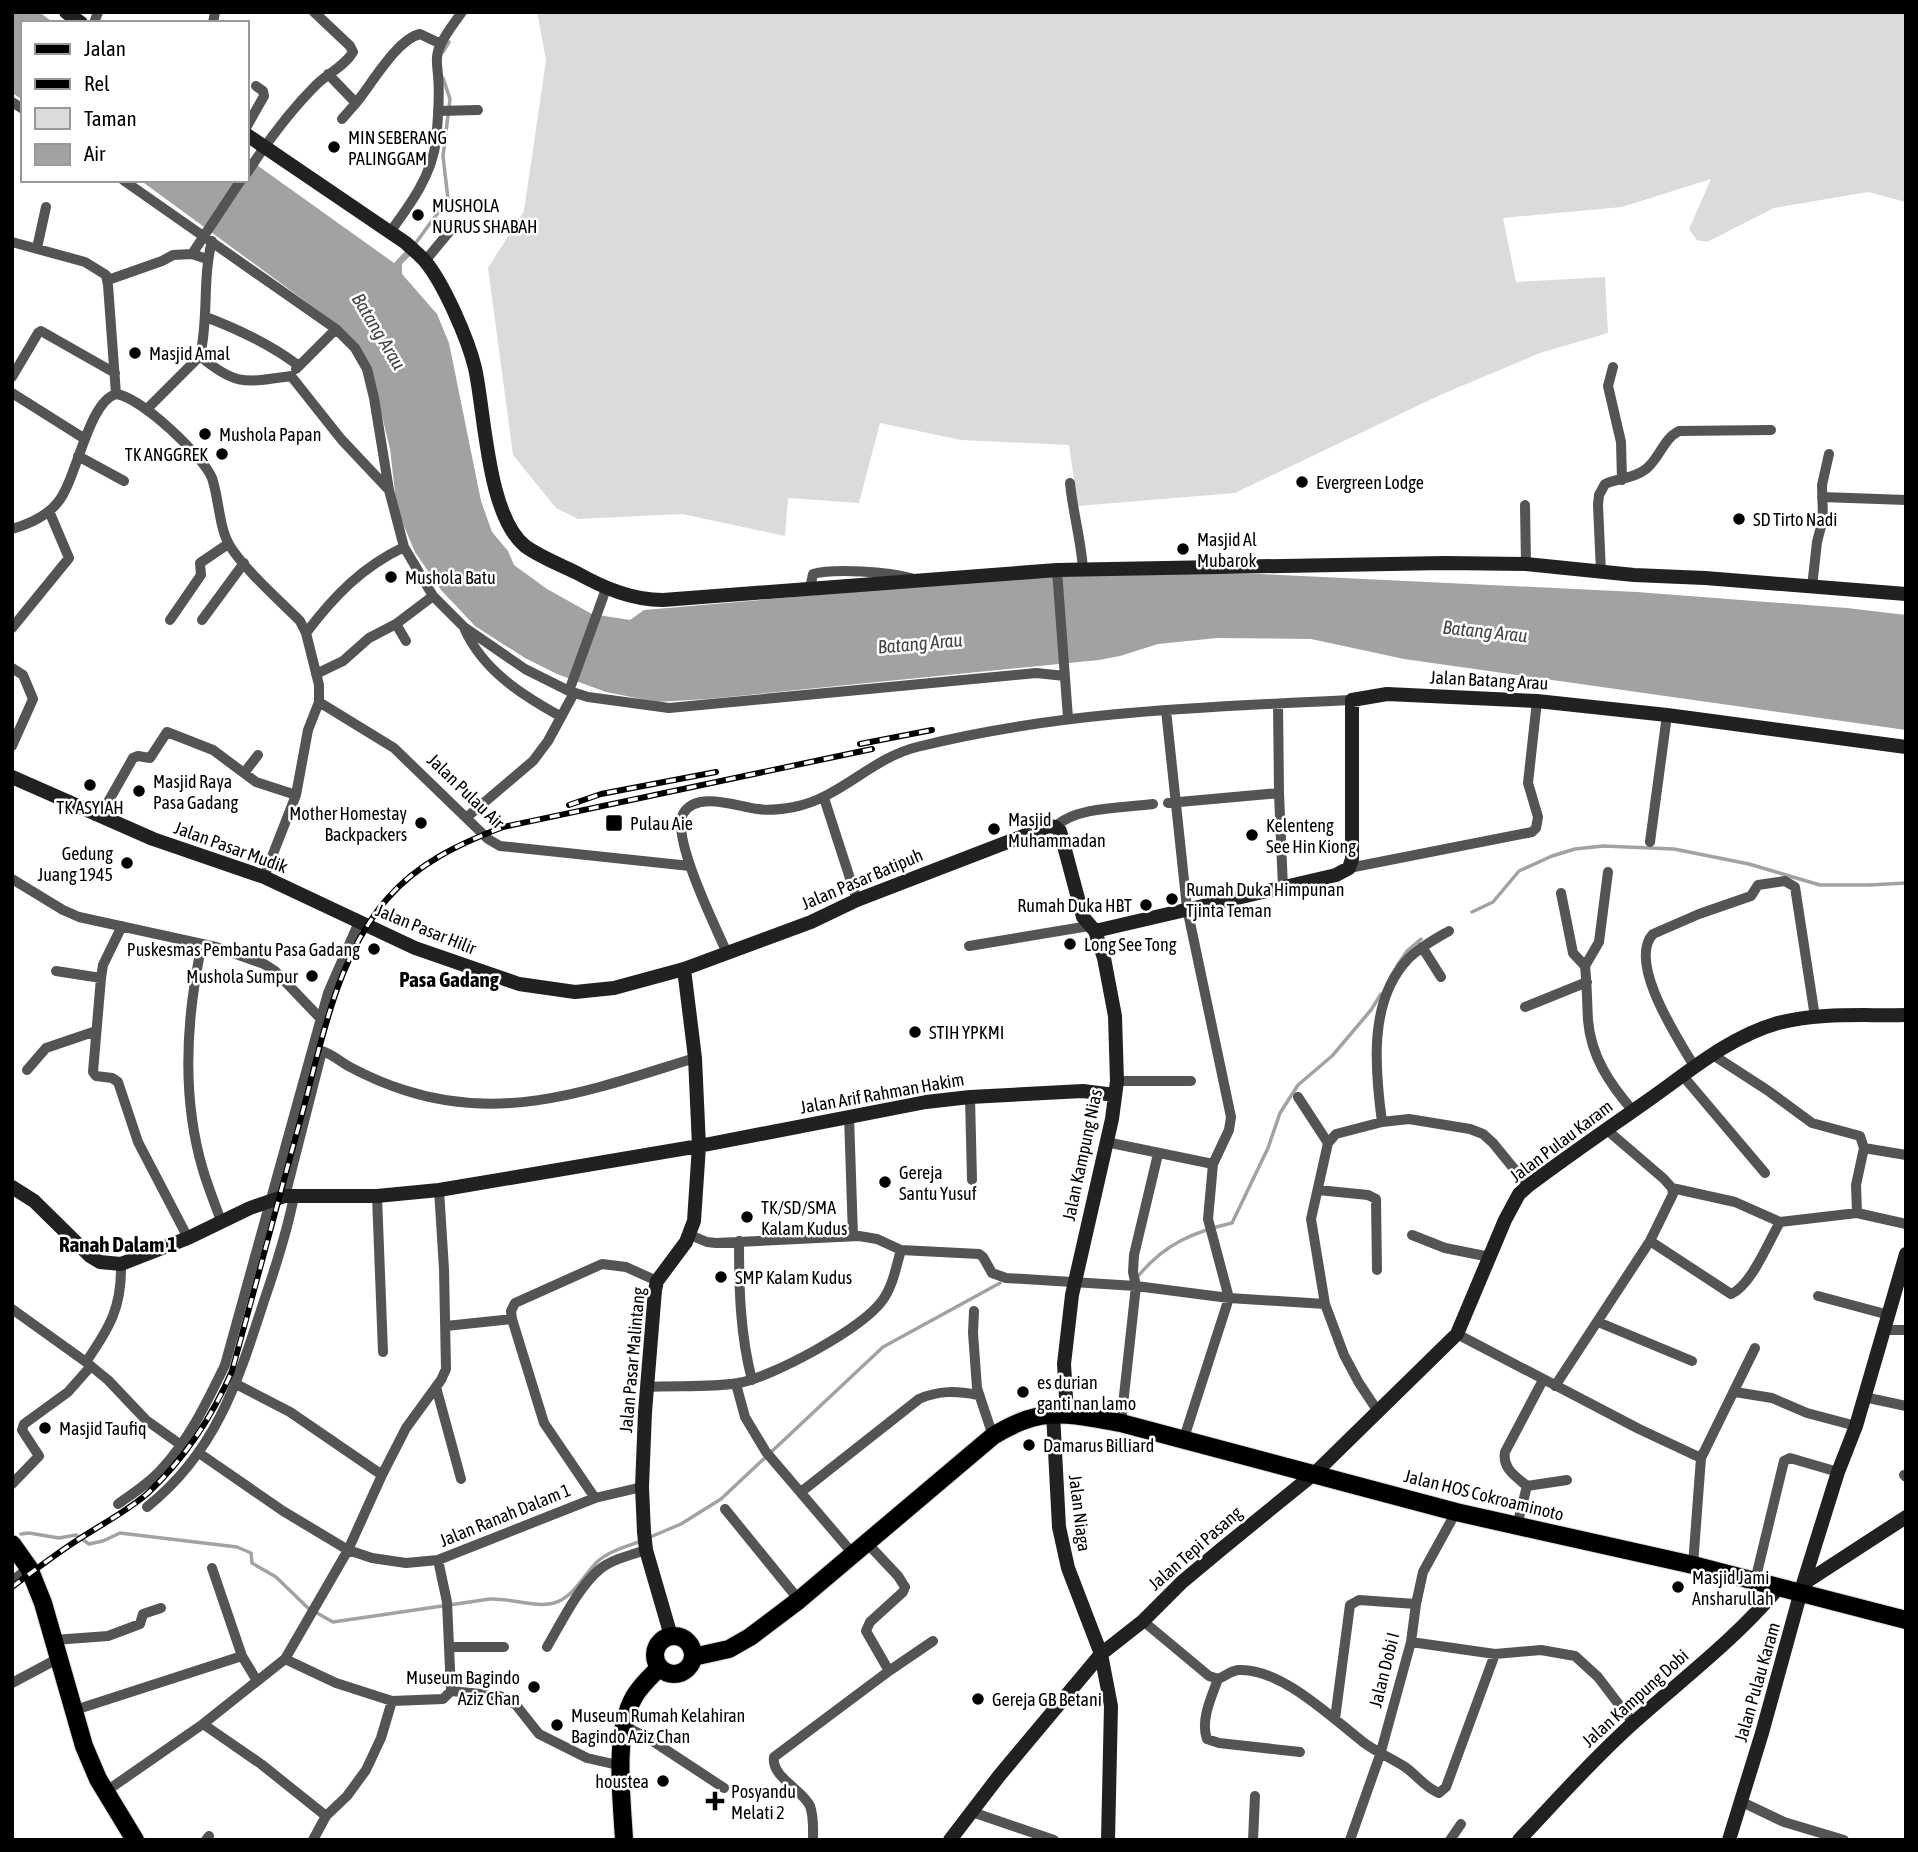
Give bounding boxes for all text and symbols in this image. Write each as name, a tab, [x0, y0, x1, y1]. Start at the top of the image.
legend	[21, 21, 248, 182]
text: Jalan	[84, 36, 126, 60]
text: Rel	[84, 71, 110, 95]
text: Taman	[84, 106, 137, 130]
place label: MIN SEBERANG PALINGGAM	[348, 127, 447, 169]
marker: MIN SEBERANG PALINGGAM	[326, 139, 342, 155]
text: Air	[84, 141, 106, 165]
place label: MUSHOLA NURUS SHABAH	[432, 195, 538, 237]
marker: MUSHOLA NURUS SHABAH	[410, 207, 426, 223]
water label: Batang Arau	[348, 289, 410, 373]
place label: Masjid Amal	[149, 343, 230, 364]
marker: Masjid Amal	[127, 345, 143, 361]
place label: Mushola Papan	[219, 424, 321, 445]
marker: Mushola Papan	[197, 426, 213, 442]
place label: TK ANGGREK	[125, 444, 208, 465]
marker: TK ANGGREK	[214, 446, 230, 462]
place label: Evergreen Lodge	[1316, 472, 1424, 493]
marker: Evergreen Lodge	[1294, 474, 1310, 490]
place label: SD Tirto Nadi	[1753, 509, 1838, 530]
marker: SD Tirto Nadi	[1731, 511, 1747, 527]
place label: Masjid Al Mubarok	[1197, 529, 1257, 571]
marker: Masjid Al Mubarok	[1175, 541, 1191, 557]
place label: Mushola Batu	[405, 567, 496, 588]
marker: Mushola Batu	[383, 569, 399, 585]
water label: Batang Arau	[1442, 616, 1528, 646]
water label: Batang Arau	[877, 628, 963, 658]
street label: Jalan Batang Arau	[1429, 666, 1549, 694]
street label: Jalan Pulau Air	[423, 749, 509, 833]
place label: Masjid Raya Pasa Gadang	[153, 771, 239, 813]
marker: TK ASYIAH	[82, 777, 98, 793]
marker: Masjid Raya Pasa Gadang	[131, 783, 147, 799]
place label: TK ASYIAH	[56, 797, 124, 818]
place label: Mother Homestay Backpackers	[289, 803, 407, 845]
place label: Masjid Muhammadan	[1008, 809, 1106, 851]
marker: Pulau Aie	[604, 813, 624, 833]
place label: Pulau Aie	[630, 813, 693, 834]
marker: Mother Homestay Backpackers	[413, 815, 429, 831]
place label: Kelenteng See Hin Kiong	[1266, 815, 1356, 857]
street label: Jalan Pasar Mudik	[171, 817, 291, 877]
marker: Masjid Muhammadan	[986, 821, 1002, 837]
marker: Kelenteng See Hin Kiong	[1244, 827, 1260, 843]
place label: Gedung Juang 1945	[37, 843, 113, 885]
street label: Jalan Pasar Batipuh	[798, 844, 926, 914]
marker: Gedung Juang 1945	[119, 855, 135, 871]
place label: Rumah Duka Himpunan Tjinta Teman	[1186, 879, 1344, 921]
marker: Rumah Duka Himpunan Tjinta Teman	[1164, 891, 1180, 907]
place label: Rumah Duka HBT	[1017, 895, 1132, 916]
marker: Rumah Duka HBT	[1138, 897, 1154, 913]
street label: Jalan Pasar Hilir	[373, 899, 480, 959]
place label: Long See Tong	[1084, 934, 1177, 955]
marker: Long See Tong	[1062, 936, 1078, 952]
place label: Puskesmas Pembantu Pasa Gadang	[127, 939, 360, 960]
marker: Puskesmas Pembantu Pasa Gadang	[366, 941, 382, 957]
place label: Mushola Sumpur	[186, 966, 299, 987]
district label: Pasa Gadang	[399, 967, 500, 991]
marker: Mushola Sumpur	[304, 968, 320, 984]
place label: STIH YPKMI	[929, 1022, 1004, 1043]
marker: STIH YPKMI	[907, 1024, 923, 1040]
street label: Jalan Arif Rahman Hakim	[798, 1068, 966, 1118]
street label: Jalan Kampung Nias	[1058, 1087, 1106, 1223]
street label: Jalan Pulau Karam	[1505, 1095, 1617, 1187]
place label: Gereja Santu Yusuf	[899, 1162, 977, 1204]
marker: Gereja Santu Yusuf	[877, 1174, 893, 1190]
place label: TK/SD/SMA Kalam Kudus	[761, 1197, 847, 1239]
marker: TK/SD/SMA Kalam Kudus	[739, 1209, 755, 1225]
district label: Ranah Dalam 1	[59, 1232, 177, 1256]
place label: SMP Kalam Kudus	[735, 1267, 852, 1288]
marker: SMP Kalam Kudus	[713, 1269, 729, 1285]
street label: Jalan Pasar Malintang	[615, 1286, 649, 1434]
place label: es durian ganti nan lamo	[1037, 1372, 1136, 1414]
marker: es durian ganti nan lamo	[1015, 1384, 1031, 1400]
place label: Masjid Taufiq	[59, 1418, 146, 1439]
marker: Masjid Taufiq	[37, 1420, 53, 1436]
place label: Damarus Billiard	[1043, 1435, 1154, 1456]
marker: Damarus Billiard	[1021, 1437, 1037, 1453]
street label: Jalan HOS Cokroaminoto	[1402, 1465, 1566, 1525]
street label: Jalan Niaga	[1065, 1473, 1095, 1553]
street label: Jalan Ranah Dalam 1	[436, 1479, 574, 1551]
street label: Jalan Tepi Pasang	[1144, 1502, 1246, 1594]
place label: Masjid Jami Ansharullah	[1692, 1567, 1774, 1609]
marker: Masjid Jami Ansharullah	[1670, 1579, 1686, 1595]
street label: Jalan Pulau Karam	[1730, 1620, 1784, 1744]
street label: Jalan Dobi I	[1365, 1630, 1403, 1710]
street label: Jalan Kampung Dobi	[1578, 1645, 1692, 1751]
place label: Museum Bagindo Aziz Chan	[406, 1667, 520, 1709]
marker: Museum Bagindo Aziz Chan	[526, 1679, 542, 1695]
place label: Gereja GB Betani	[992, 1689, 1102, 1710]
marker: Gereja GB Betani	[970, 1691, 986, 1707]
place label: Museum Rumah Kelahiran Bagindo Aziz Chan	[571, 1705, 745, 1747]
marker: Museum Rumah Kelahiran Bagindo Aziz Chan	[549, 1717, 565, 1733]
place label: houstea	[595, 1771, 649, 1792]
marker: houstea	[655, 1773, 671, 1789]
place label: Posyandu Melati 2	[731, 1781, 796, 1823]
marker: Posyandu Melati 2	[705, 1791, 725, 1811]

